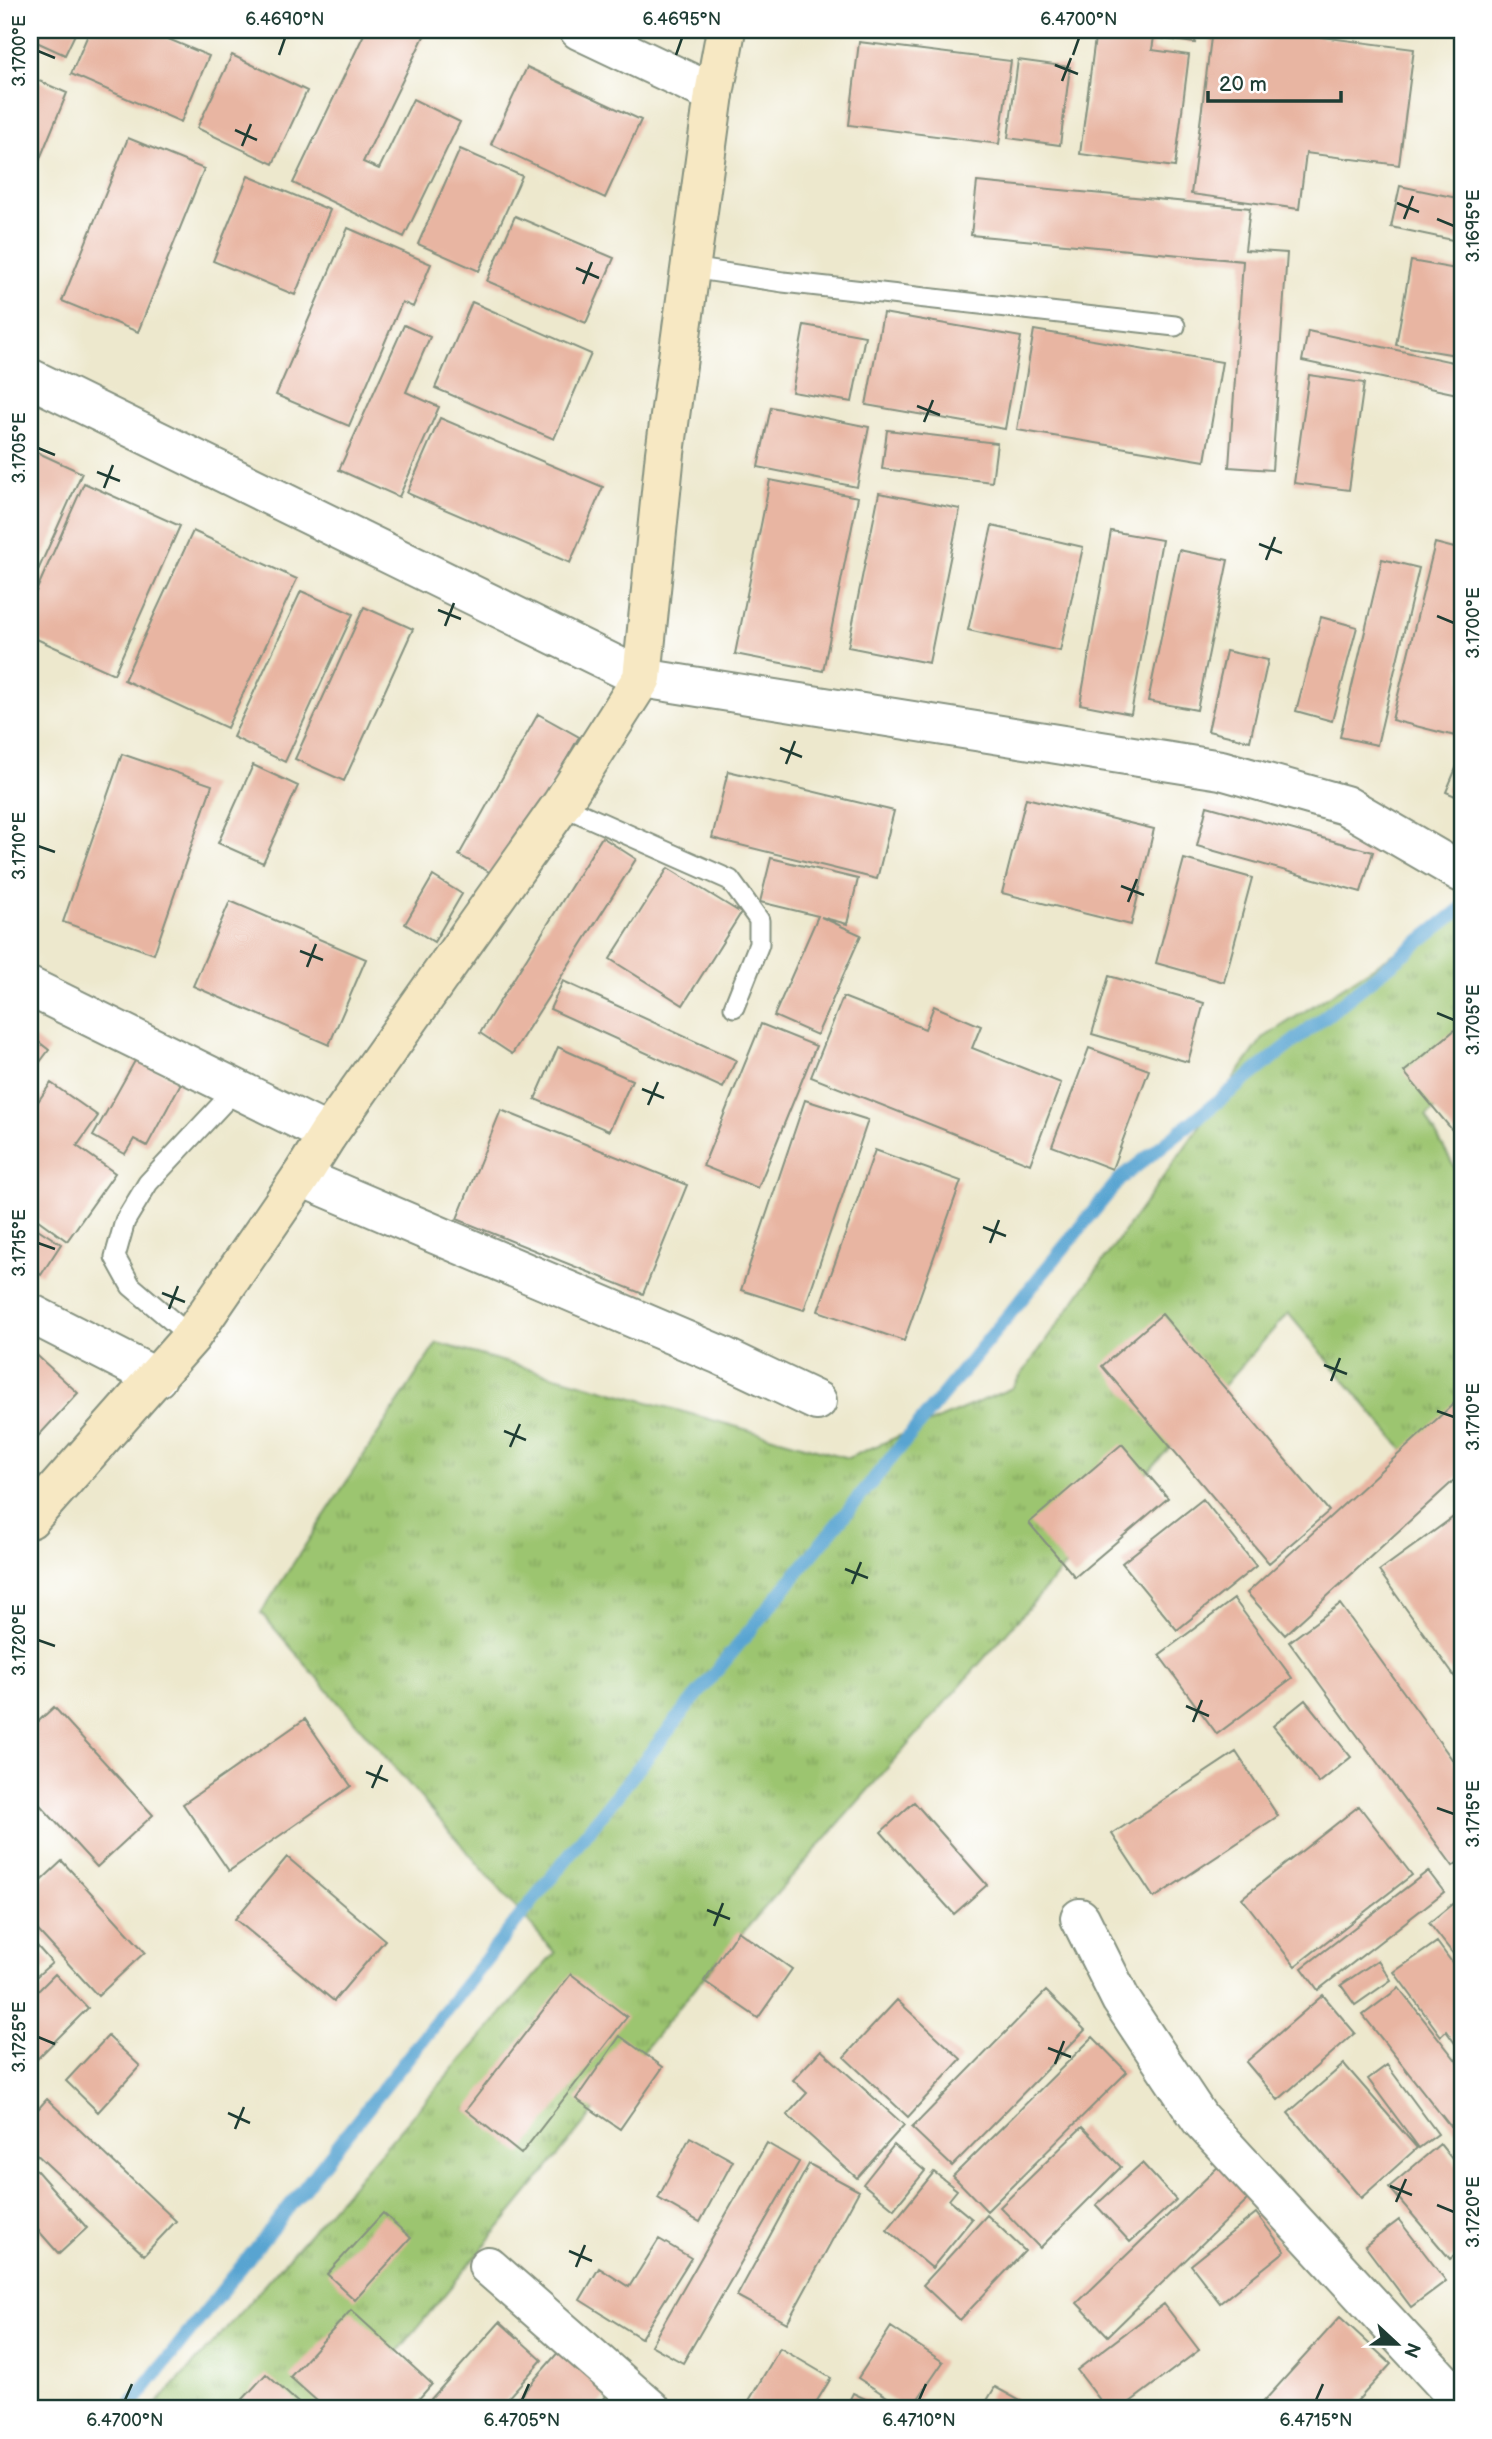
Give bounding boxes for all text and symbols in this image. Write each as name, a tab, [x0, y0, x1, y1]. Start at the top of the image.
text: 6.4690°N	[245, 9, 325, 30]
text: 6.4695°N	[643, 9, 721, 30]
text: 6.4700°N	[1040, 9, 1118, 30]
text: 3.1700°E	[9, 15, 30, 87]
scale bar	[1208, 60, 1342, 104]
text: 20 m	[1219, 72, 1267, 97]
text: 3.1695°E	[1463, 189, 1484, 263]
text: 3.1705°E	[9, 412, 30, 484]
text: 3.1700°E	[1463, 587, 1484, 659]
text: 3.1710°E	[9, 812, 30, 880]
text: 3.1705°E	[1463, 984, 1484, 1056]
text: 3.1715°E	[9, 1209, 30, 1277]
text: 3.1710°E	[1463, 1383, 1484, 1451]
text: 3.1720°E	[9, 1604, 30, 1676]
text: 3.1715°E	[1463, 1780, 1484, 1848]
text: 3.1725°E	[9, 2001, 30, 2073]
text: 3.1720°E	[1463, 2176, 1484, 2248]
north arrow	[1362, 2310, 1432, 2380]
text: N	[1398, 2339, 1425, 2361]
text: 6.4700°N	[86, 2410, 164, 2431]
text: 6.4705°N	[484, 2410, 560, 2431]
text: 6.4710°N	[882, 2410, 956, 2431]
text: 6.4715°N	[1279, 2410, 1353, 2431]

